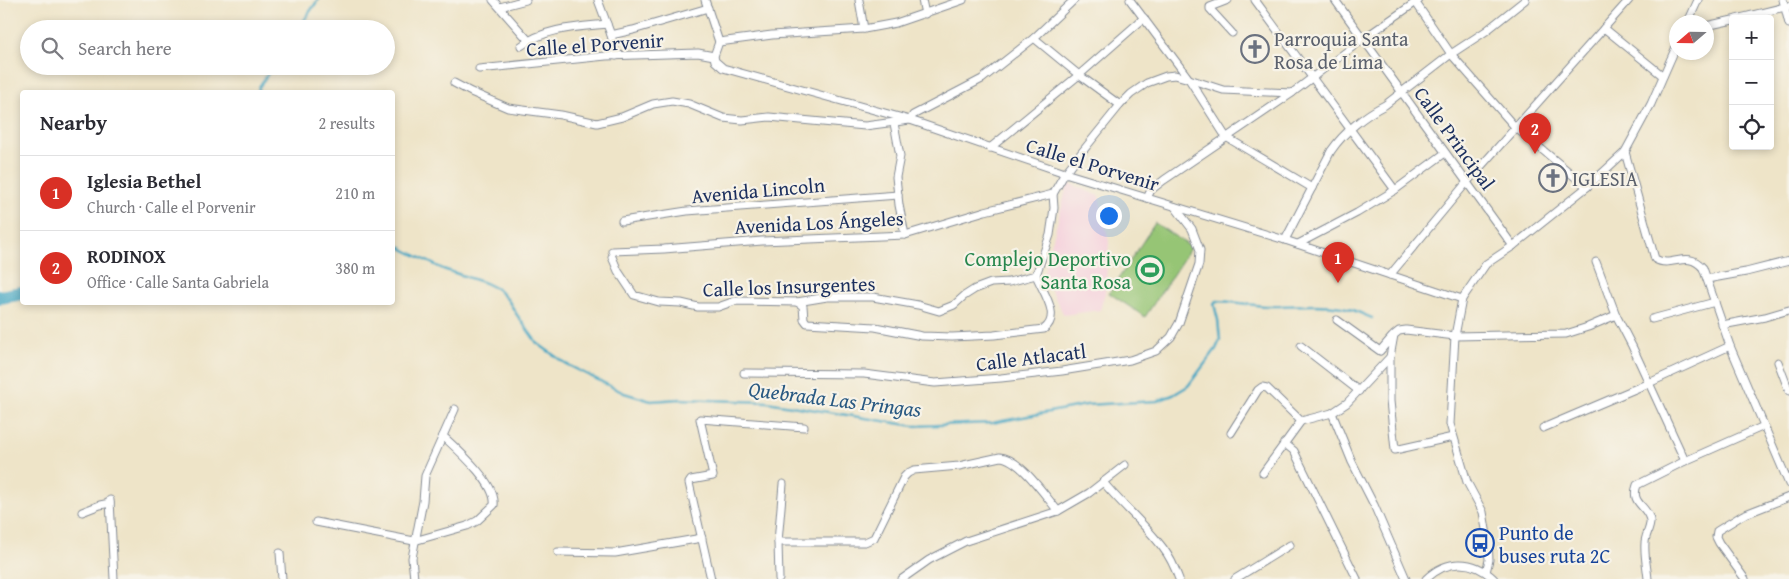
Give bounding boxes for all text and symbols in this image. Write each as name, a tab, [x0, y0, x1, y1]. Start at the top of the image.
north arrow	[1669, 15, 1714, 60]
map controls	[1729, 15, 1774, 150]
button: +	[1729, 15, 1774, 60]
search box	[20, 20, 395, 75]
place label: Parroquia Santa Rosa de Lima	[1274, 24, 1409, 76]
street label: Calle el Porvenir	[525, 25, 665, 63]
icon: search	[38, 34, 66, 62]
text: Search here	[78, 34, 172, 62]
church icon: Parroquia Santa Rosa de Lima	[1240, 34, 1270, 64]
button: −	[1729, 60, 1774, 105]
street label: Calle Principal	[1408, 80, 1503, 196]
button: locate	[1729, 105, 1774, 150]
text: Nearby	[40, 107, 107, 138]
text: 2 results	[318, 111, 375, 135]
pin: 2	[1519, 113, 1551, 154]
street label: Calle el Porvenir	[1023, 130, 1163, 198]
church icon: IGLESIA	[1538, 163, 1568, 193]
place label: IGLESIA	[1572, 164, 1638, 193]
text: Iglesia Bethel	[87, 167, 201, 195]
street label: Avenida Lincoln	[690, 170, 826, 210]
text: 1	[52, 181, 60, 205]
text: 210 m	[335, 181, 375, 205]
text: Church · Calle el Porvenir	[87, 195, 256, 219]
street label: Avenida Los Ángeles	[734, 203, 904, 241]
your location	[1096, 203, 1122, 229]
text: RODINOX	[87, 242, 166, 270]
pin: 1	[1322, 242, 1354, 283]
place label: Complejo Deportivo Santa Rosa	[965, 244, 1132, 296]
sports icon: Complejo Deportivo Santa Rosa	[1135, 255, 1165, 285]
text: 2	[52, 256, 60, 280]
text: 380 m	[335, 256, 375, 280]
street label: Calle los Insurgentes	[702, 268, 876, 304]
text: Office · Calle Santa Gabriela	[87, 270, 269, 294]
street label: Calle Atlacatl	[974, 336, 1088, 378]
water label: Quebrada Las Pringas	[747, 373, 924, 425]
place label: Punto de buses ruta 2C	[1499, 518, 1610, 570]
bus stop icon: Punto de buses ruta 2C	[1465, 528, 1495, 558]

